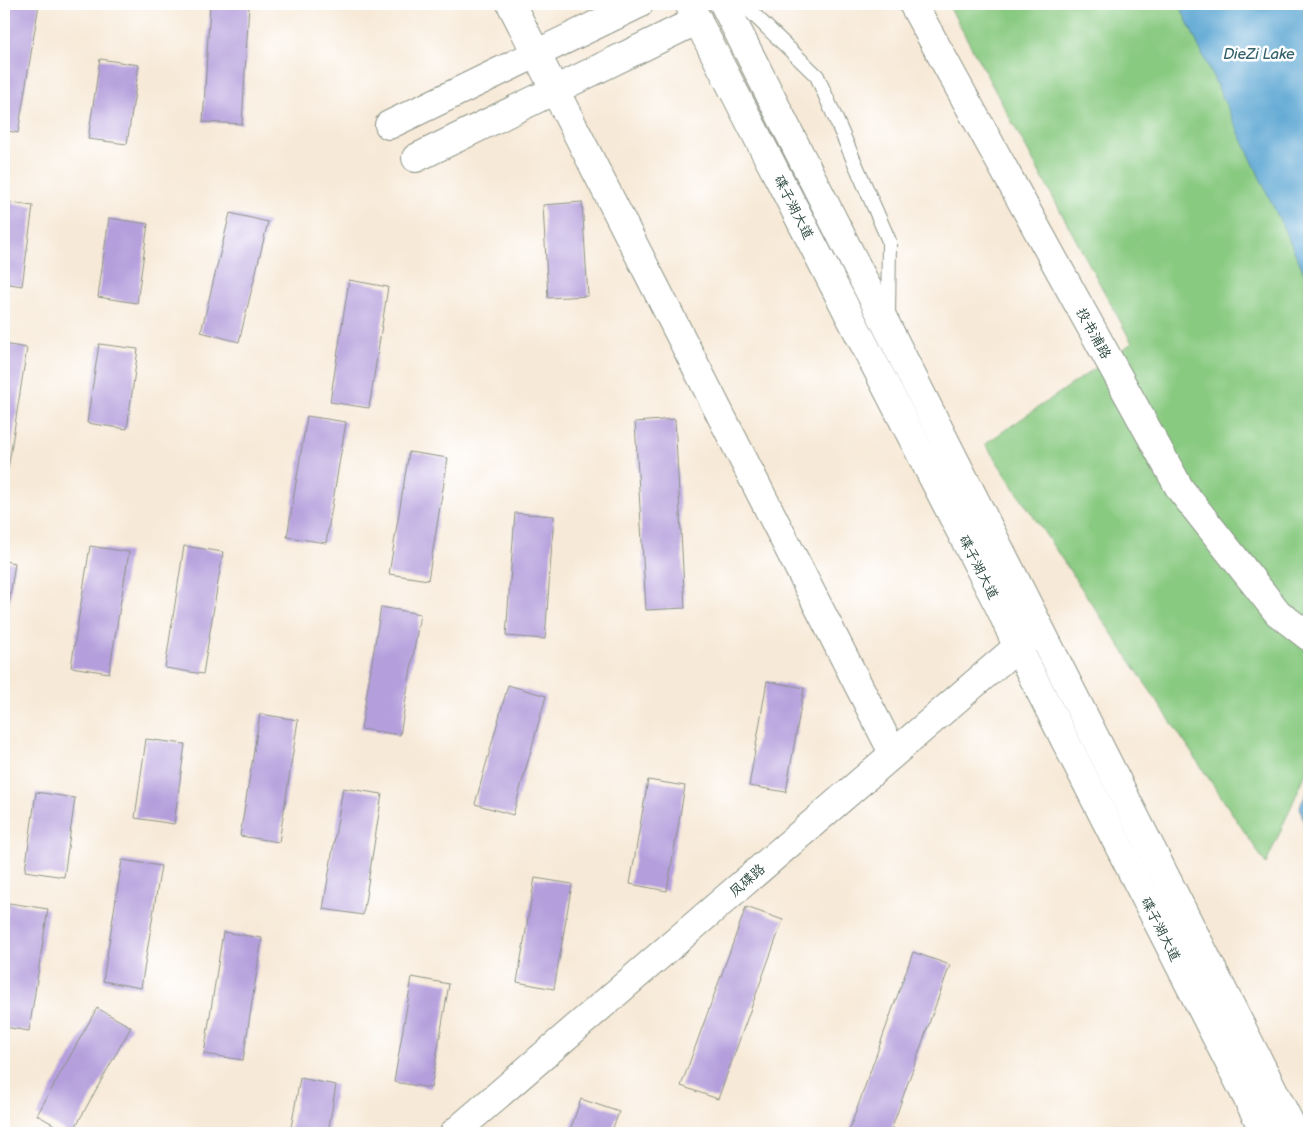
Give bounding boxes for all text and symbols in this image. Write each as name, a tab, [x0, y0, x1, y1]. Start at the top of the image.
water label: DieZi Lake	[1223, 45, 1295, 64]
street label: 碟子湖大道	[770, 172, 817, 242]
street label: 投书浦路	[1073, 305, 1115, 362]
street label: 碟子湖大道	[955, 532, 1002, 602]
street label: 凤碟路	[726, 860, 769, 901]
street label: 碟子湖大道	[1137, 894, 1184, 964]

